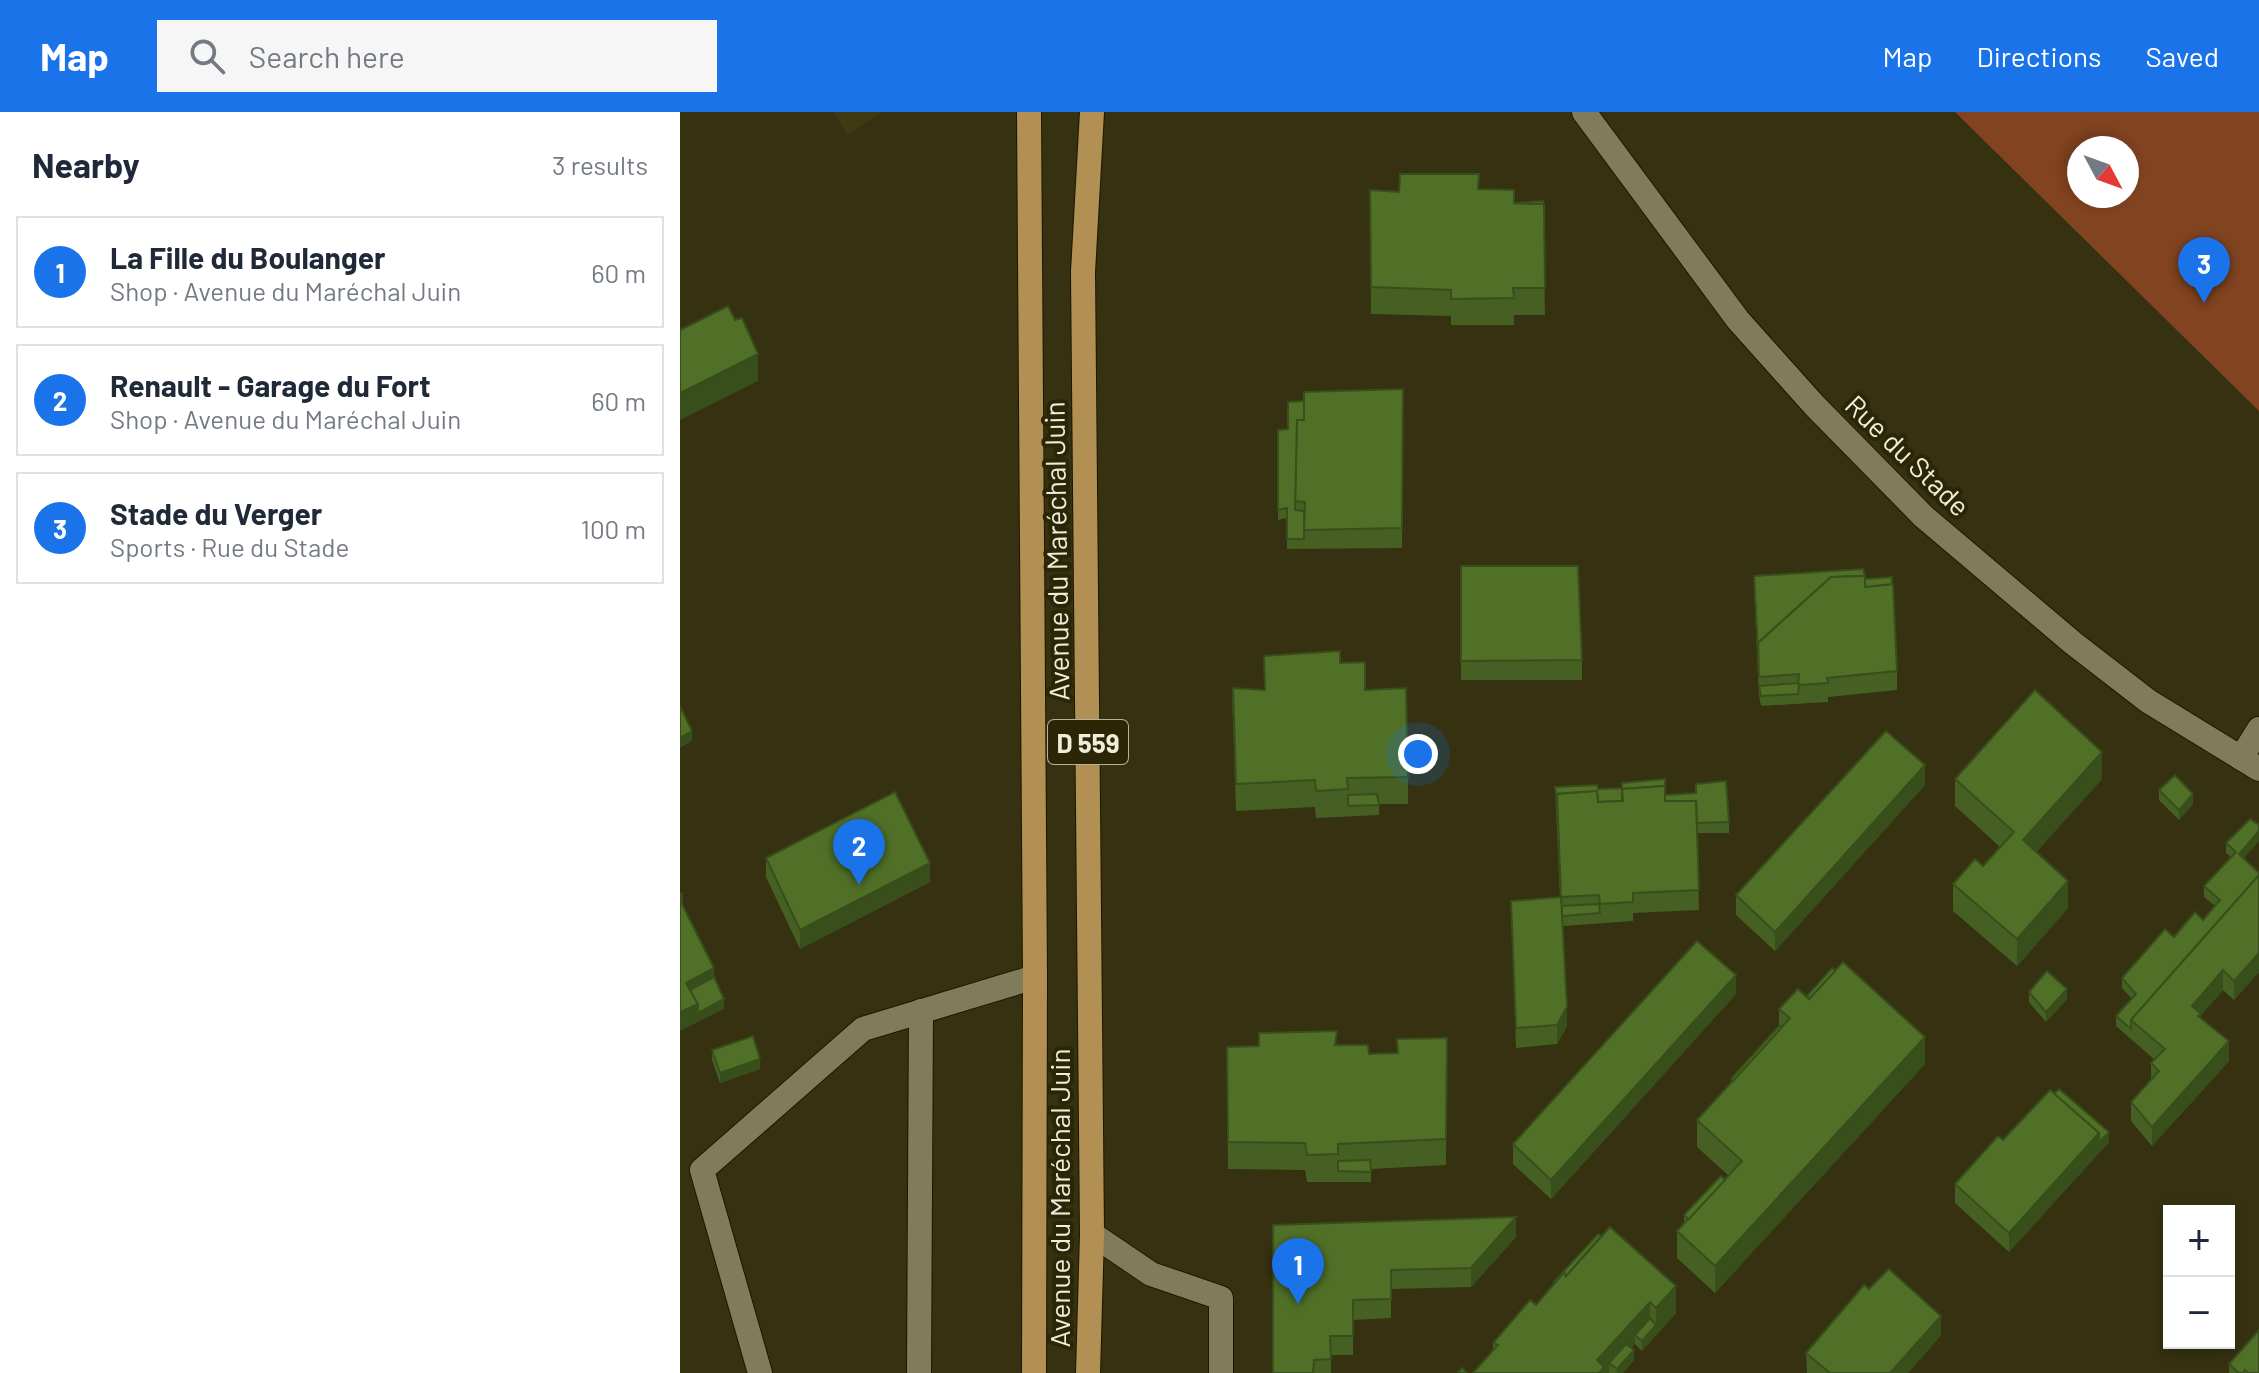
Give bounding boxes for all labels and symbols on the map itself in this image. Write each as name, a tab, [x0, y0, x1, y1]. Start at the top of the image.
north arrow	[2067, 136, 2139, 208]
pin: 3	[2178, 237, 2230, 303]
street label: Rue du Stade	[1839, 387, 1977, 523]
street label: Avenue du Maréchal Juin	[1036, 401, 1076, 701]
road number: D 559	[1048, 720, 1128, 764]
your location	[1398, 734, 1438, 774]
pin: 2	[833, 819, 885, 885]
street label: Avenue du Maréchal Juin	[1042, 1048, 1076, 1348]
pin: 1	[1272, 1238, 1324, 1304]

